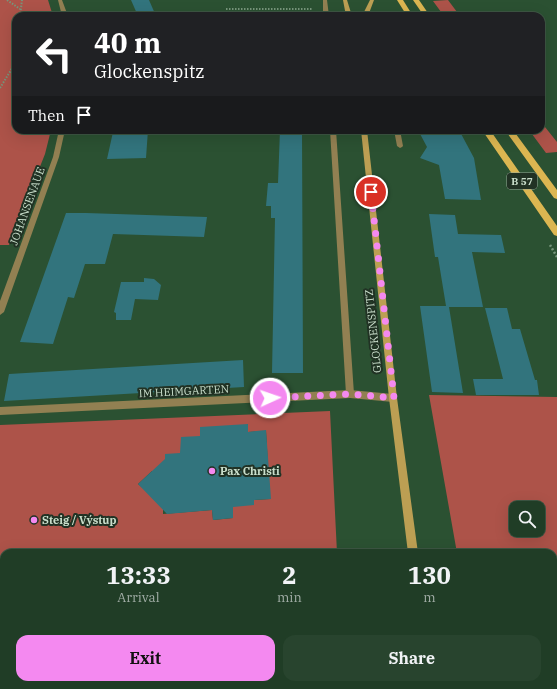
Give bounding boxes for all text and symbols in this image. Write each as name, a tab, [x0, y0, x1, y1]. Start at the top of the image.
text: 40 m	[94, 24, 161, 61]
icon: left	[28, 28, 80, 80]
text: Glockenspitz	[94, 60, 204, 83]
icon: arrive	[73, 104, 95, 126]
text: Then	[28, 106, 65, 125]
street label: JOHANSENAUE	[6, 165, 48, 247]
road number: B 57	[507, 173, 537, 189]
pin	[354, 175, 388, 209]
icon: arrive	[360, 181, 382, 203]
street label: GLOCKENSPITZ	[362, 288, 384, 374]
position arrow	[249, 377, 291, 419]
street label: IM HEIMGARTEN	[139, 382, 230, 400]
place label: Pax Christi	[220, 464, 280, 478]
marker: Pax Christi	[207, 466, 217, 476]
map controls	[509, 501, 545, 537]
button: search	[509, 501, 545, 537]
place label: Steig / Výstup	[42, 513, 116, 527]
marker: Steig / Výstup	[29, 515, 39, 525]
text: 13:33	[106, 559, 171, 591]
text: 2	[282, 559, 297, 591]
text: 130	[408, 559, 451, 591]
text: Arrival	[117, 589, 160, 606]
text: min	[277, 589, 302, 606]
text: m	[423, 589, 436, 606]
button: Exit	[16, 635, 275, 681]
button: Share	[283, 635, 541, 681]

